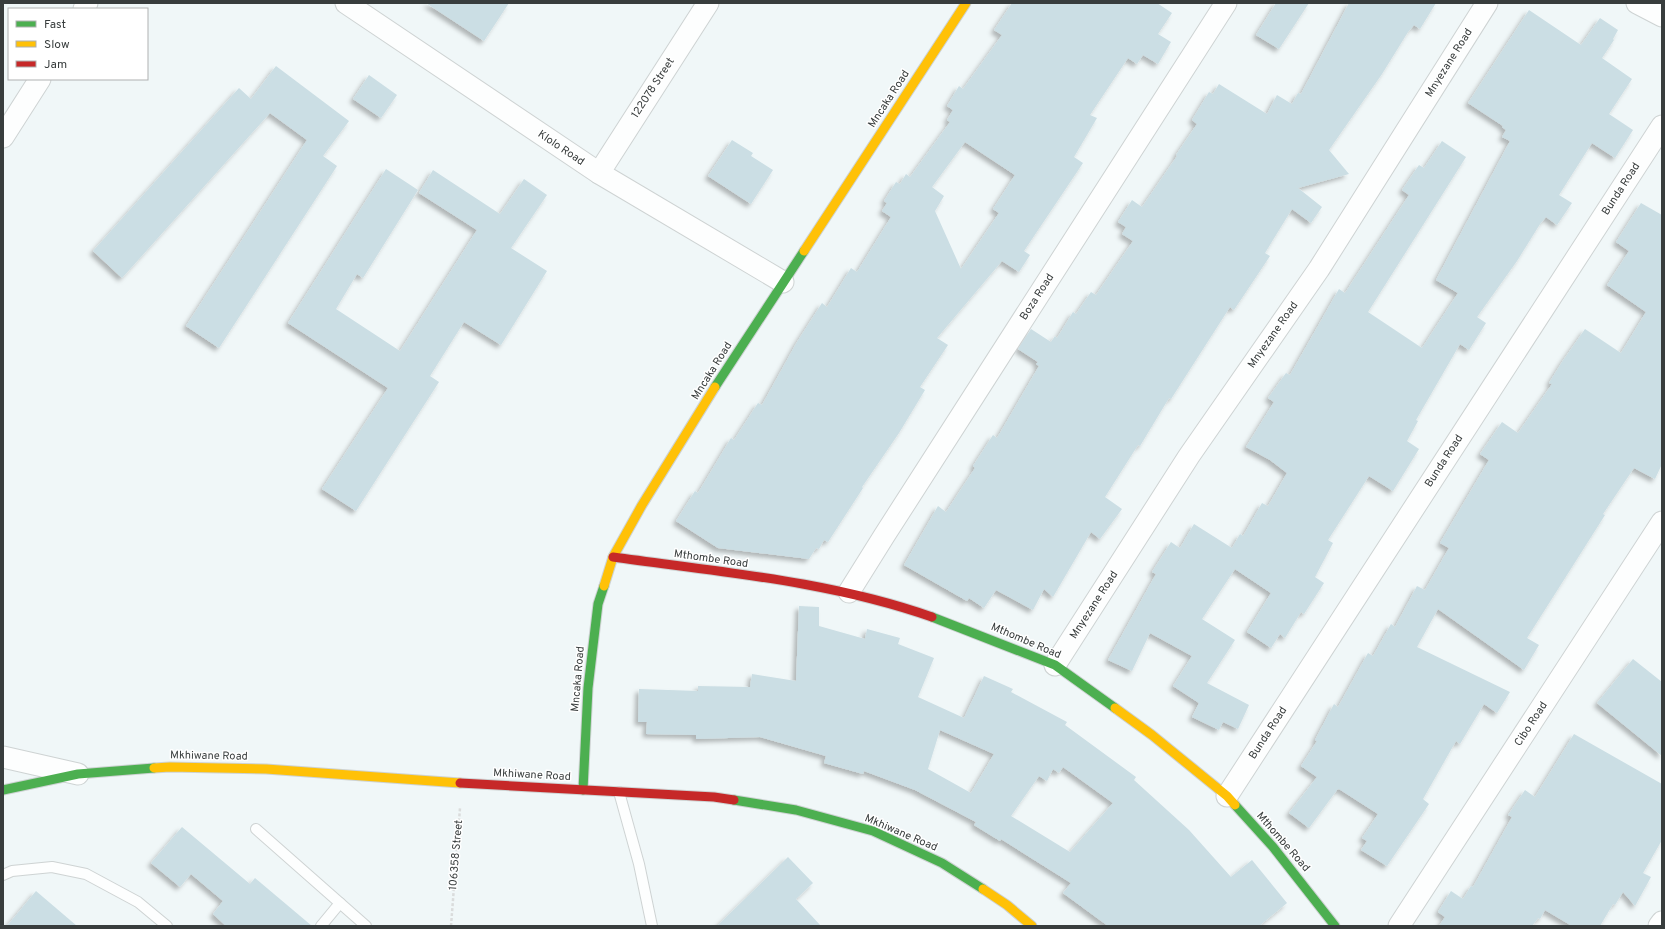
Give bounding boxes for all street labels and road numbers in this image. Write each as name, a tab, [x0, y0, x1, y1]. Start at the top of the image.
street label: Mnyezane Road	[1422, 26, 1476, 100]
street label: 122078 Street	[628, 55, 678, 121]
street label: Mncaka Road	[865, 68, 913, 130]
street label: Klolo Road	[535, 127, 587, 169]
street label: Bunda Road	[1599, 160, 1643, 218]
street label: Boza Road	[1017, 271, 1057, 323]
street label: Mnyezane Road	[1245, 299, 1301, 371]
street label: Mncaka Road	[689, 339, 735, 403]
street label: Bunda Road	[1422, 432, 1466, 490]
street label: Mthombe Road	[673, 547, 749, 571]
street label: Mnyezane Road	[1067, 568, 1121, 642]
street label: Mthombe Road	[989, 620, 1063, 662]
street label: Mncaka Road	[568, 646, 588, 712]
street label: Cibo Road	[1511, 699, 1551, 749]
street label: Bunda Road	[1246, 704, 1290, 762]
street label: Mkhiwane Road	[170, 748, 248, 764]
street label: Mkhiwane Road	[493, 766, 571, 784]
street label: Mthombe Road	[1253, 809, 1313, 875]
street label: Mkhiwane Road	[863, 811, 939, 855]
street label: 106358 Street	[446, 819, 466, 891]

